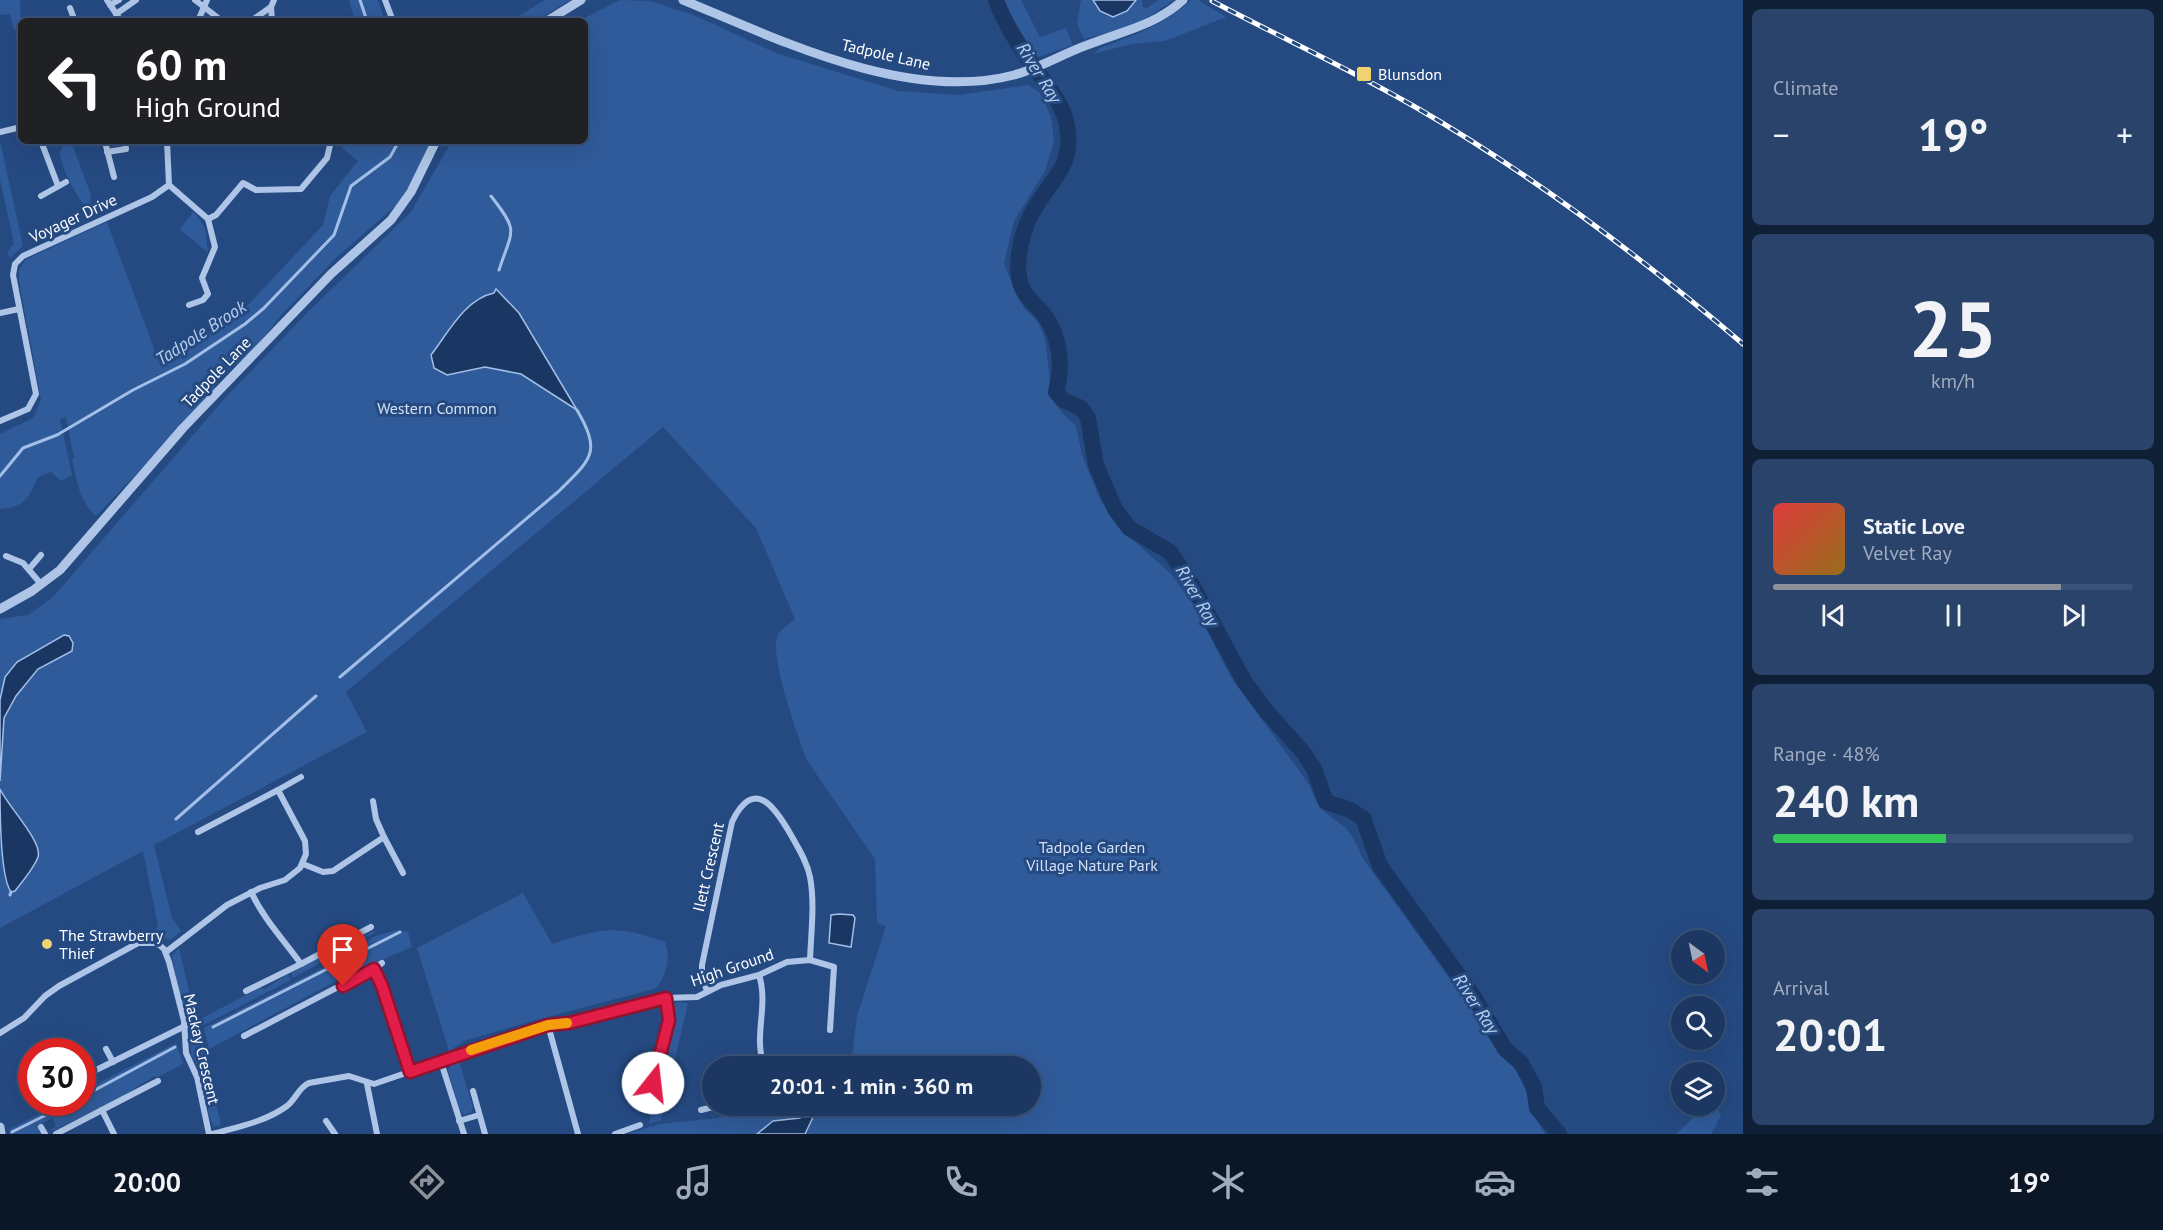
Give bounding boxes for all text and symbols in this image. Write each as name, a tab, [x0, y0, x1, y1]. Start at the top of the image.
street label: Tadpole Lane	[840, 34, 932, 74]
text: 60 m	[135, 37, 227, 92]
water label: River Ray	[1012, 38, 1068, 108]
icon: left	[36, 42, 114, 120]
place label: Blunsdon	[1378, 64, 1442, 84]
marker: Blunsdon	[1355, 65, 1373, 83]
text: Climate	[1773, 75, 1839, 101]
text: High Ground	[135, 90, 281, 124]
text: 19°	[1918, 105, 1988, 163]
text: −	[1773, 113, 1790, 156]
text: +	[2116, 113, 2133, 156]
street label: Voyager Drive	[25, 189, 120, 247]
text: 25	[1909, 278, 1997, 379]
water label: Tadpole Brook	[151, 294, 251, 370]
street label: Tadpole Lane	[177, 332, 255, 412]
text: km/h	[1931, 368, 1975, 394]
park label: Western Common	[377, 398, 497, 418]
text: Static Love	[1863, 512, 1965, 540]
text: Velvet Ray	[1863, 540, 1952, 566]
water label: River Ray	[1171, 561, 1225, 632]
icon: previous	[1817, 599, 1850, 632]
icon: pause	[1937, 599, 1970, 632]
icon: next	[2057, 599, 2090, 632]
text: Range · 48%	[1773, 741, 1880, 767]
text: 240 km	[1773, 771, 1919, 829]
street label: Ilett Crescent	[688, 820, 728, 914]
park label: Tadpole Garden Village Nature Park	[1025, 837, 1158, 875]
pin	[317, 924, 368, 986]
place label: The Strawberry Thief	[59, 925, 164, 963]
north arrow	[1671, 930, 1725, 984]
map controls	[1671, 930, 1725, 1116]
icon: arrive	[326, 933, 359, 966]
marker: The Strawberry Thief	[40, 937, 54, 951]
street label: High Ground	[688, 943, 776, 991]
water label: River Ray	[1448, 969, 1505, 1039]
text: Arrival	[1773, 975, 1829, 1001]
street label: Mackay Crescent	[180, 992, 225, 1107]
button: search	[1671, 996, 1725, 1050]
text: 20:01	[1773, 1005, 1887, 1063]
speed limit sign: 30	[18, 1038, 96, 1116]
position arrow	[621, 1051, 685, 1115]
button: layers	[1671, 1062, 1725, 1116]
text: 20:01 · 1 min · 360 m	[770, 1072, 973, 1100]
icon: directions	[406, 1161, 448, 1203]
icon: music	[673, 1161, 715, 1203]
icon: phone	[940, 1161, 982, 1203]
icon: climate	[1207, 1161, 1249, 1203]
icon: car	[1474, 1161, 1516, 1203]
icon: filters	[1741, 1161, 1783, 1203]
text: 20:00	[113, 1165, 181, 1199]
text: 19°	[2008, 1165, 2050, 1199]

